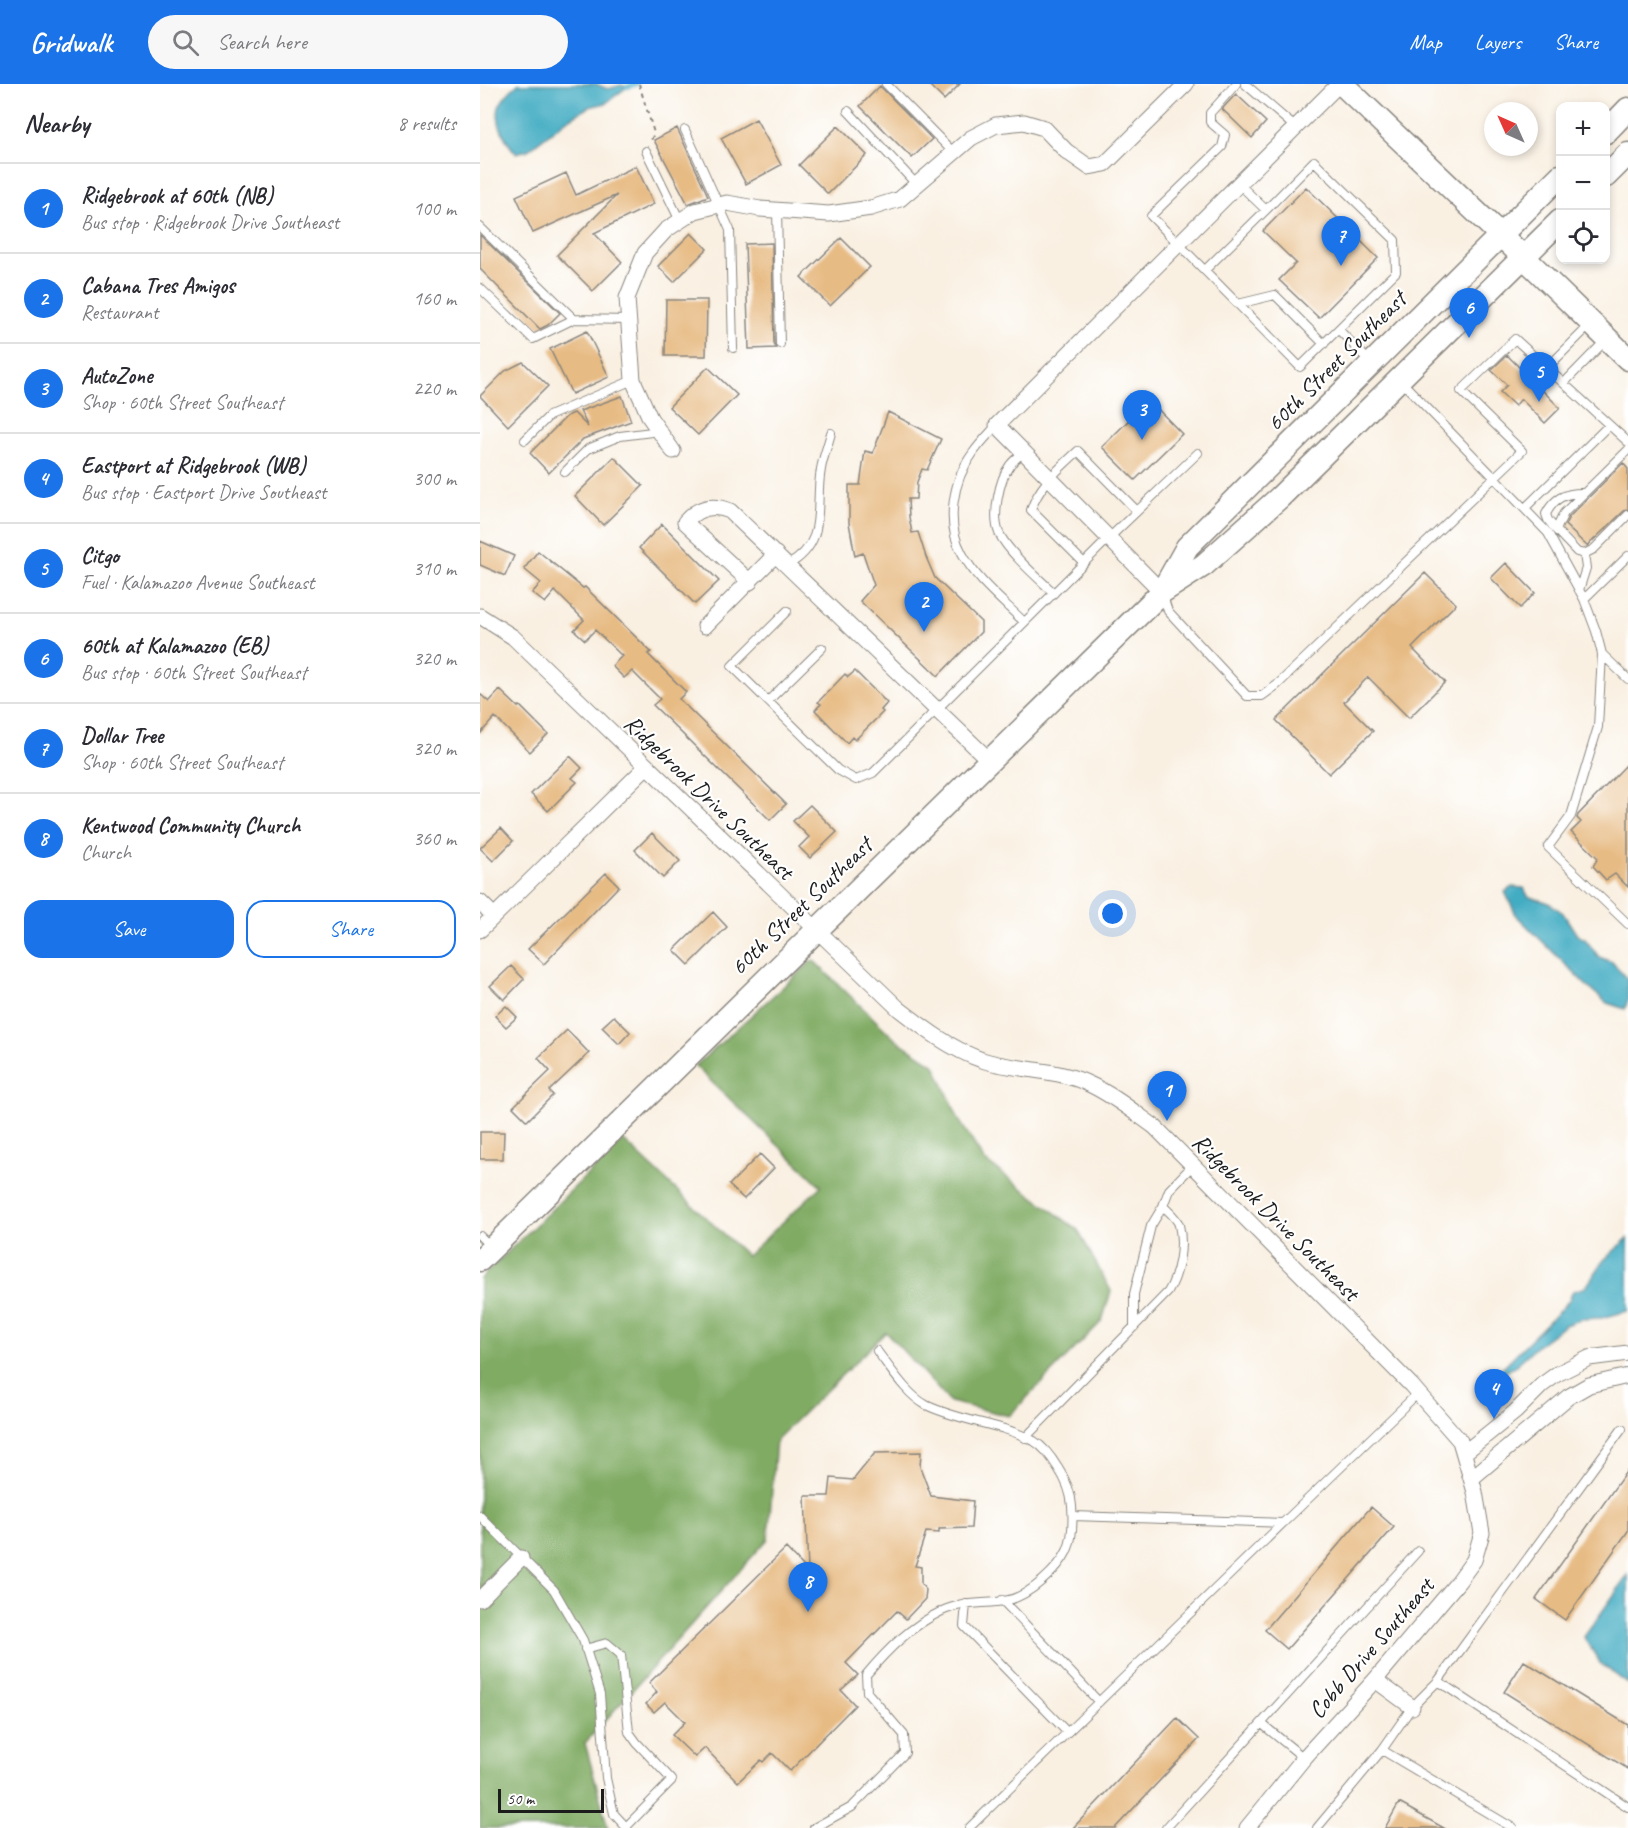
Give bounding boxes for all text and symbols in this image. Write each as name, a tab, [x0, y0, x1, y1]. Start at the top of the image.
search box	[148, 15, 568, 69]
text: Gridwalk	[30, 25, 112, 60]
icon: search	[169, 26, 202, 59]
text: Search here	[217, 28, 307, 56]
text: Map	[1409, 29, 1442, 55]
text: Layers	[1475, 29, 1521, 55]
text: Share	[1554, 29, 1598, 55]
north arrow	[1484, 102, 1538, 156]
map controls	[1556, 102, 1610, 264]
button: +	[1556, 102, 1610, 156]
text: Nearby	[24, 107, 89, 140]
text: 8 results	[397, 111, 456, 136]
button: −	[1556, 156, 1610, 210]
text: Ridgebrook at 60th (NB)	[81, 182, 273, 210]
text: 1	[39, 196, 48, 221]
text: 100 m	[413, 196, 456, 221]
text: Bus stop · Ridgebrook Drive Southeast	[81, 210, 339, 235]
button: locate	[1556, 210, 1610, 264]
pin: 7	[1322, 216, 1360, 266]
text: Cabana Tres Amigos	[81, 272, 235, 300]
street label: 60th Street Southeast	[1260, 283, 1414, 437]
text: 2	[39, 286, 48, 311]
text: 160 m	[413, 286, 456, 311]
pin: 6	[1450, 288, 1488, 338]
text: Restaurant	[81, 300, 158, 325]
pin: 5	[1520, 352, 1558, 402]
text: AutoZone	[81, 362, 152, 390]
text: 3	[39, 376, 48, 401]
text: 220 m	[413, 376, 456, 401]
text: Shop · 60th Street Southeast	[81, 390, 283, 415]
pin: 3	[1122, 390, 1162, 440]
text: Eastport at Ridgebrook (WB)	[81, 452, 306, 480]
text: 4	[39, 466, 48, 491]
text: 300 m	[413, 466, 456, 491]
text: Bus stop · Eastport Drive Southeast	[81, 480, 326, 505]
text: Citgo	[81, 542, 119, 570]
text: 5	[39, 556, 48, 581]
text: 310 m	[413, 556, 456, 581]
text: Fuel · Kalamazoo Avenue Southeast	[81, 570, 314, 595]
pin: 2	[904, 582, 944, 632]
text: 60th at Kalamazoo (EB)	[81, 632, 268, 660]
text: 6	[39, 646, 48, 671]
text: 320 m	[413, 646, 456, 671]
text: Bus stop · 60th Street Southeast	[81, 660, 307, 685]
street label: Ridgebrook Drive Southeast	[618, 708, 802, 887]
text: Dollar Tree	[81, 722, 163, 750]
text: 7	[39, 736, 48, 761]
text: 320 m	[413, 736, 456, 761]
text: Shop · 60th Street Southeast	[81, 750, 283, 775]
text: Kentwood Community Church	[81, 812, 300, 840]
text: 8	[39, 826, 48, 851]
text: 360 m	[413, 826, 456, 851]
street label: 60th Street Southeast	[724, 829, 880, 981]
text: Church	[81, 840, 131, 865]
your location	[1098, 899, 1127, 928]
button: Save	[24, 900, 234, 958]
button: Share	[246, 900, 456, 958]
pin: 1	[1148, 1072, 1186, 1121]
street label: Ridgebrook Drive Southeast	[1186, 1127, 1367, 1308]
pin: 4	[1474, 1370, 1514, 1419]
pin: 8	[788, 1562, 828, 1612]
street label: Cobb Drive Southeast	[1302, 1570, 1442, 1724]
scale bar	[498, 1786, 604, 1814]
text: 50 m	[507, 1789, 534, 1809]

